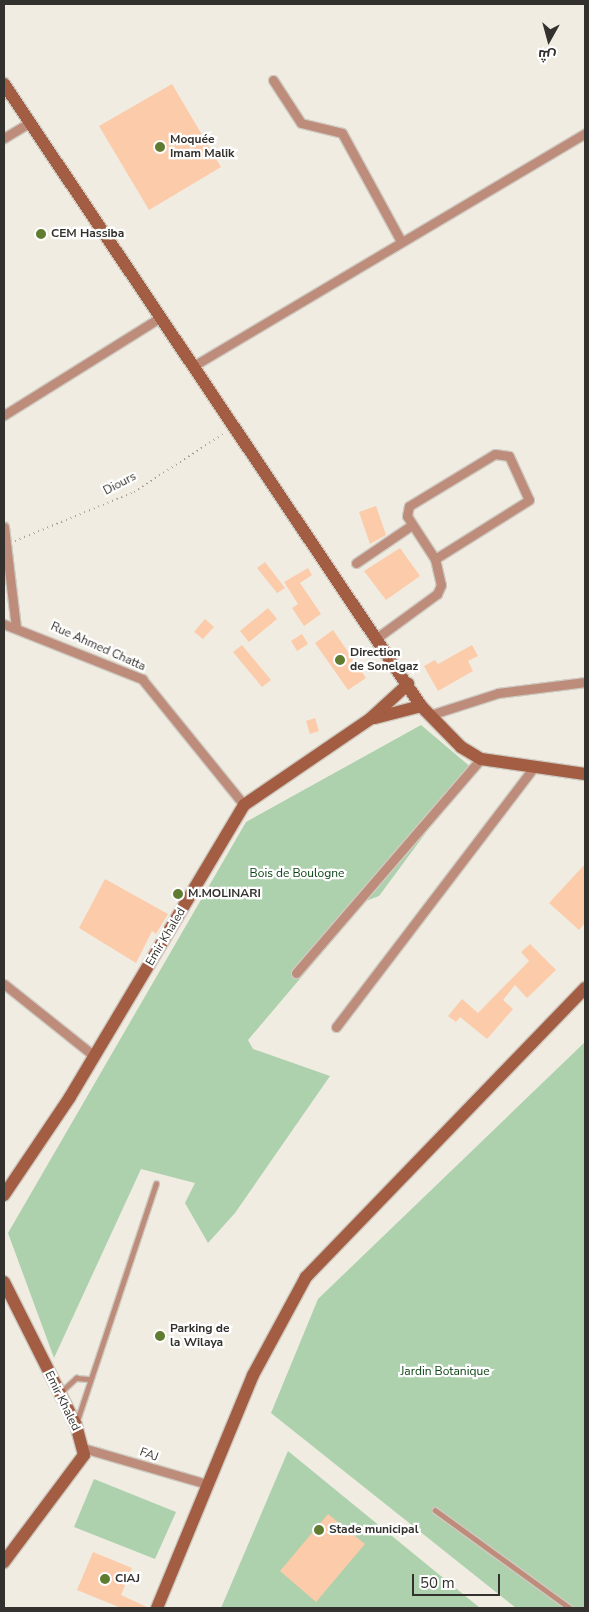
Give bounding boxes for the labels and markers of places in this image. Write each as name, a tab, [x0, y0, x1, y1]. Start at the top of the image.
place label: Moquée Imam Malik	[170, 133, 235, 161]
marker: Moquée Imam Malik	[154, 141, 166, 153]
place label: CEM Hassiba	[51, 227, 124, 241]
marker: CEM Hassiba	[35, 228, 47, 240]
place label: Direction de Sonelgaz	[350, 646, 418, 674]
marker: Direction de Sonelgaz	[334, 654, 346, 666]
place label: M.MOLINARI	[188, 887, 261, 901]
marker: M.MOLINARI	[172, 888, 184, 900]
place label: Parking de la Wilaya	[170, 1322, 230, 1350]
marker: Parking de la Wilaya	[154, 1330, 166, 1342]
place label: Stade municipal	[329, 1523, 418, 1537]
marker: Stade municipal	[313, 1524, 325, 1536]
place label: CIAJ	[115, 1572, 140, 1586]
marker: CIAJ	[99, 1573, 111, 1585]

